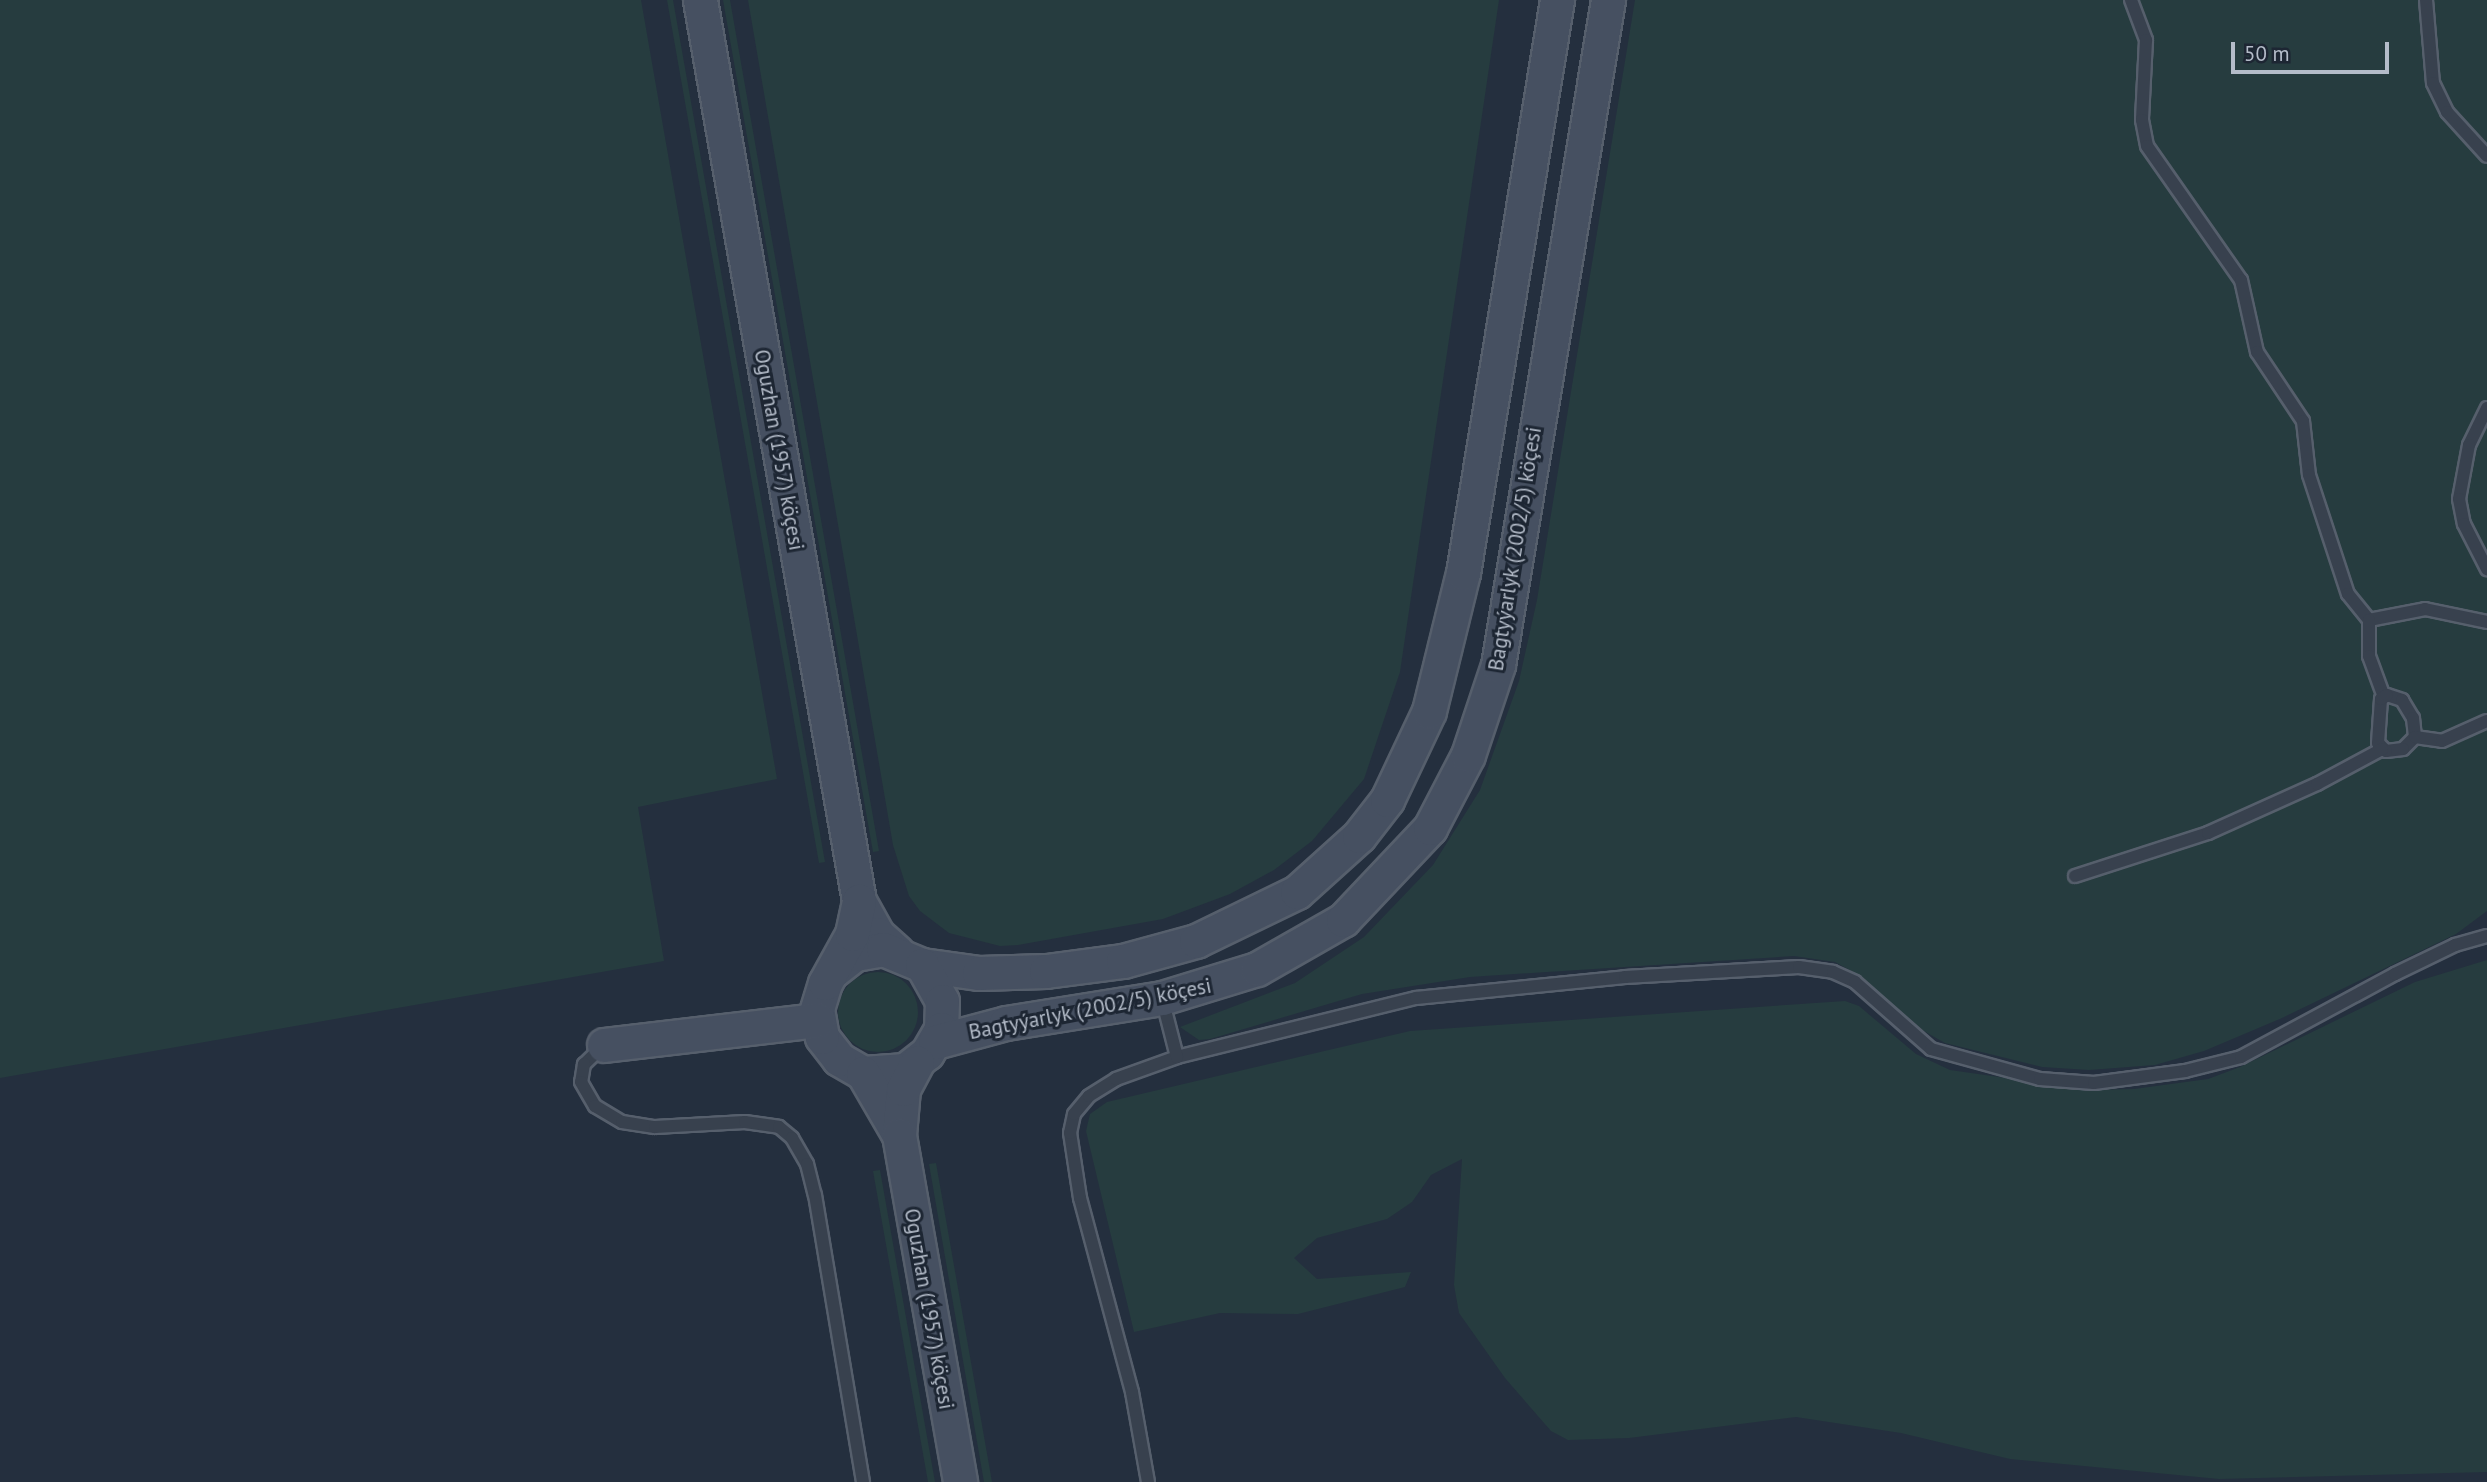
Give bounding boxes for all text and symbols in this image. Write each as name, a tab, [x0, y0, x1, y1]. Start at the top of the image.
scale bar	[2235, 28, 2392, 72]
text: 50 m	[2244, 40, 2290, 67]
street label: Oguzhan (1957) köçesi	[749, 348, 809, 552]
street label: Bagtyýarlyk (2002/5) köçesi	[1483, 425, 1547, 673]
street label: Bagtyýarlyk (2002/5) köçesi	[966, 973, 1214, 1045]
street label: Oguzhan (1957) köçesi	[899, 1207, 959, 1411]

